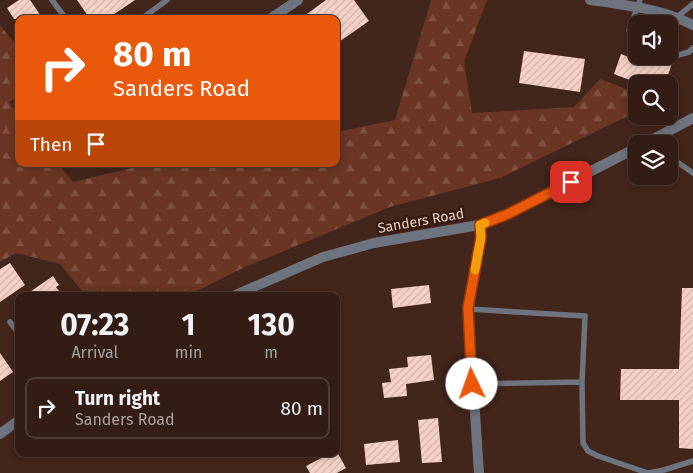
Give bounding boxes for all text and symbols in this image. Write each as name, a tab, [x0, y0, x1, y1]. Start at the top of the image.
map controls	[628, 15, 678, 185]
button: sound	[628, 15, 678, 65]
text: 80 m	[113, 33, 192, 75]
icon: right	[30, 35, 95, 100]
text: Sanders Road	[113, 75, 250, 102]
button: search	[628, 75, 678, 125]
icon: arrive	[82, 130, 110, 158]
text: Then	[30, 133, 72, 156]
button: layers	[628, 135, 678, 185]
pin	[550, 161, 592, 203]
icon: arrive	[557, 168, 585, 196]
street label: Sanders Road	[377, 205, 465, 237]
text: 07:23	[60, 307, 129, 343]
text: 1	[182, 307, 195, 343]
text: 130	[248, 307, 295, 343]
text: Arrival	[71, 343, 118, 362]
text: min	[175, 343, 202, 362]
text: m	[264, 343, 278, 362]
position arrow	[445, 357, 497, 409]
text: Turn right	[75, 387, 160, 410]
icon: right	[32, 394, 60, 422]
text: 80 m	[281, 397, 323, 420]
text: Sanders Road	[75, 410, 175, 429]

